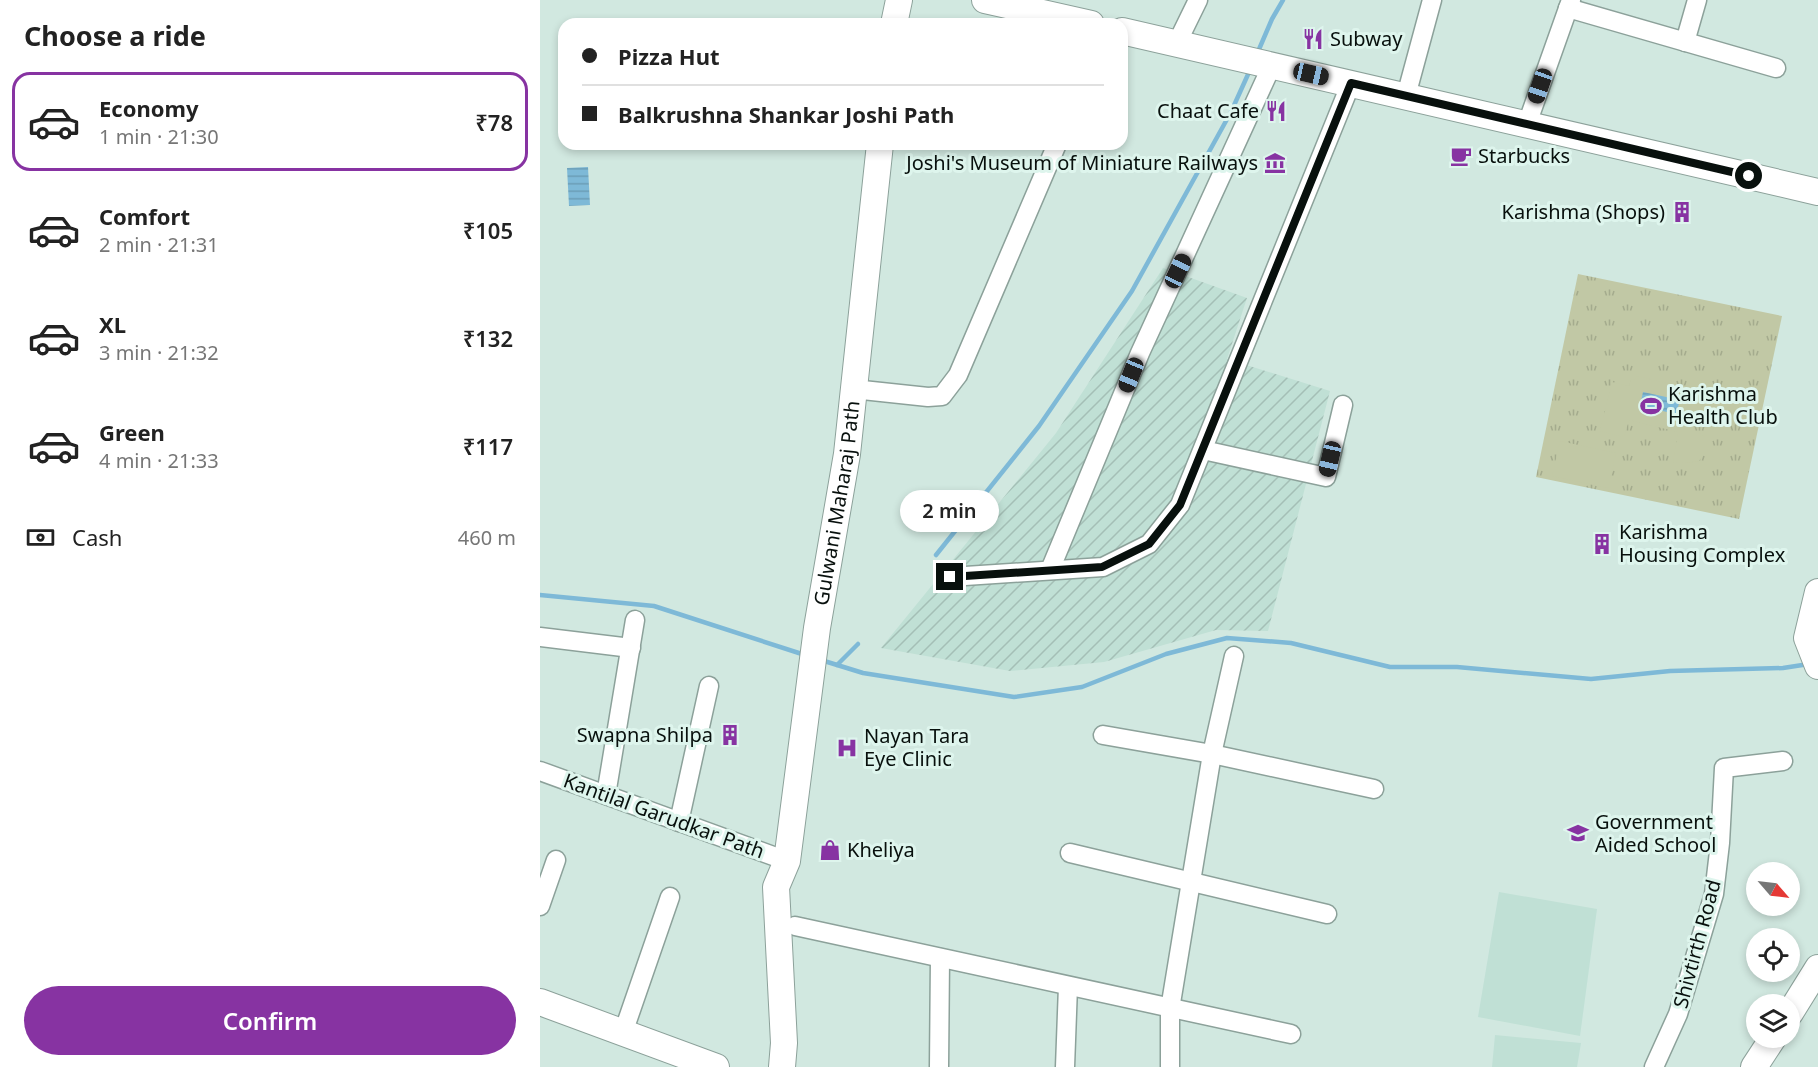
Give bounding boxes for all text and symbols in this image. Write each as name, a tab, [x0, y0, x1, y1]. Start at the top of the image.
text: Choose a ride	[24, 17, 206, 54]
place label: Subway	[1330, 25, 1403, 52]
restaurant icon: Subway	[1301, 27, 1325, 51]
text: Pizza Hut	[618, 41, 720, 71]
car	[1291, 61, 1331, 87]
car	[1526, 66, 1554, 106]
text: Economy	[99, 93, 198, 123]
icon: car	[27, 95, 81, 149]
place label: Chaat Cafe	[1157, 97, 1259, 124]
text: Balkrushna Shankar Joshi Path	[618, 99, 954, 129]
restaurant icon: Chaat Cafe	[1264, 99, 1288, 123]
text: ₹78	[475, 107, 513, 137]
text: 1 min · 21:30	[99, 123, 219, 150]
place label: Starbucks	[1478, 142, 1570, 169]
cafe icon: Starbucks	[1449, 144, 1473, 168]
place label: Joshi's Museum of Miniature Railways	[904, 149, 1258, 176]
museum icon: Joshi's Museum of Miniature Railways	[1263, 151, 1287, 175]
route start	[1735, 162, 1762, 189]
place label: Karishma (Shops)	[1502, 198, 1665, 225]
building icon: Karishma (Shops)	[1670, 200, 1694, 224]
text: Comfort	[99, 201, 190, 231]
icon: car	[27, 203, 81, 257]
text: ₹105	[463, 215, 513, 245]
text: 2 min · 21:31	[99, 231, 219, 258]
car	[1162, 251, 1194, 291]
text: XL	[99, 309, 126, 339]
icon: car	[27, 311, 81, 365]
text: ₹132	[463, 323, 513, 353]
text: 3 min · 21:32	[99, 339, 219, 366]
car	[1116, 355, 1146, 395]
place label: Karishma Health Club	[1668, 380, 1778, 430]
sports icon: Karishma Health Club	[1639, 394, 1663, 418]
street label: Gulwani Maharaj Path	[807, 399, 866, 608]
text: Green	[99, 417, 165, 447]
icon: car	[27, 419, 81, 473]
text: ₹117	[463, 431, 513, 461]
car	[1317, 439, 1343, 479]
text: 4 min · 21:33	[99, 447, 219, 474]
callout: 2 min	[900, 490, 1000, 532]
text: 2 min	[922, 497, 977, 524]
place label: Karishma Housing Complex	[1619, 518, 1786, 568]
icon: cash	[24, 521, 57, 554]
text: Cash	[72, 522, 122, 552]
text: 460 m	[458, 524, 516, 551]
building icon: Karishma Housing Complex	[1590, 532, 1614, 556]
route end	[936, 563, 963, 590]
place label: Swapna Shilpa	[577, 721, 713, 748]
place label: Nayan Tara Eye Clinic	[864, 722, 969, 772]
building icon: Swapna Shilpa	[718, 723, 742, 747]
hospital icon: Nayan Tara Eye Clinic	[835, 736, 859, 760]
street label: Kantilal Garudkar Path	[560, 767, 768, 864]
place label: Government Aided School	[1595, 808, 1716, 858]
school or university icon: Government Aided School	[1566, 821, 1590, 845]
place label: Kheliya	[847, 836, 915, 863]
shop icon: Kheliya	[818, 838, 842, 862]
north arrow	[1746, 862, 1800, 916]
map controls	[1746, 862, 1800, 1048]
street label: Shivtirth Road	[1666, 877, 1727, 1011]
button: locate	[1746, 928, 1800, 982]
button: Confirm	[24, 986, 516, 1055]
button: layers	[1746, 994, 1800, 1048]

